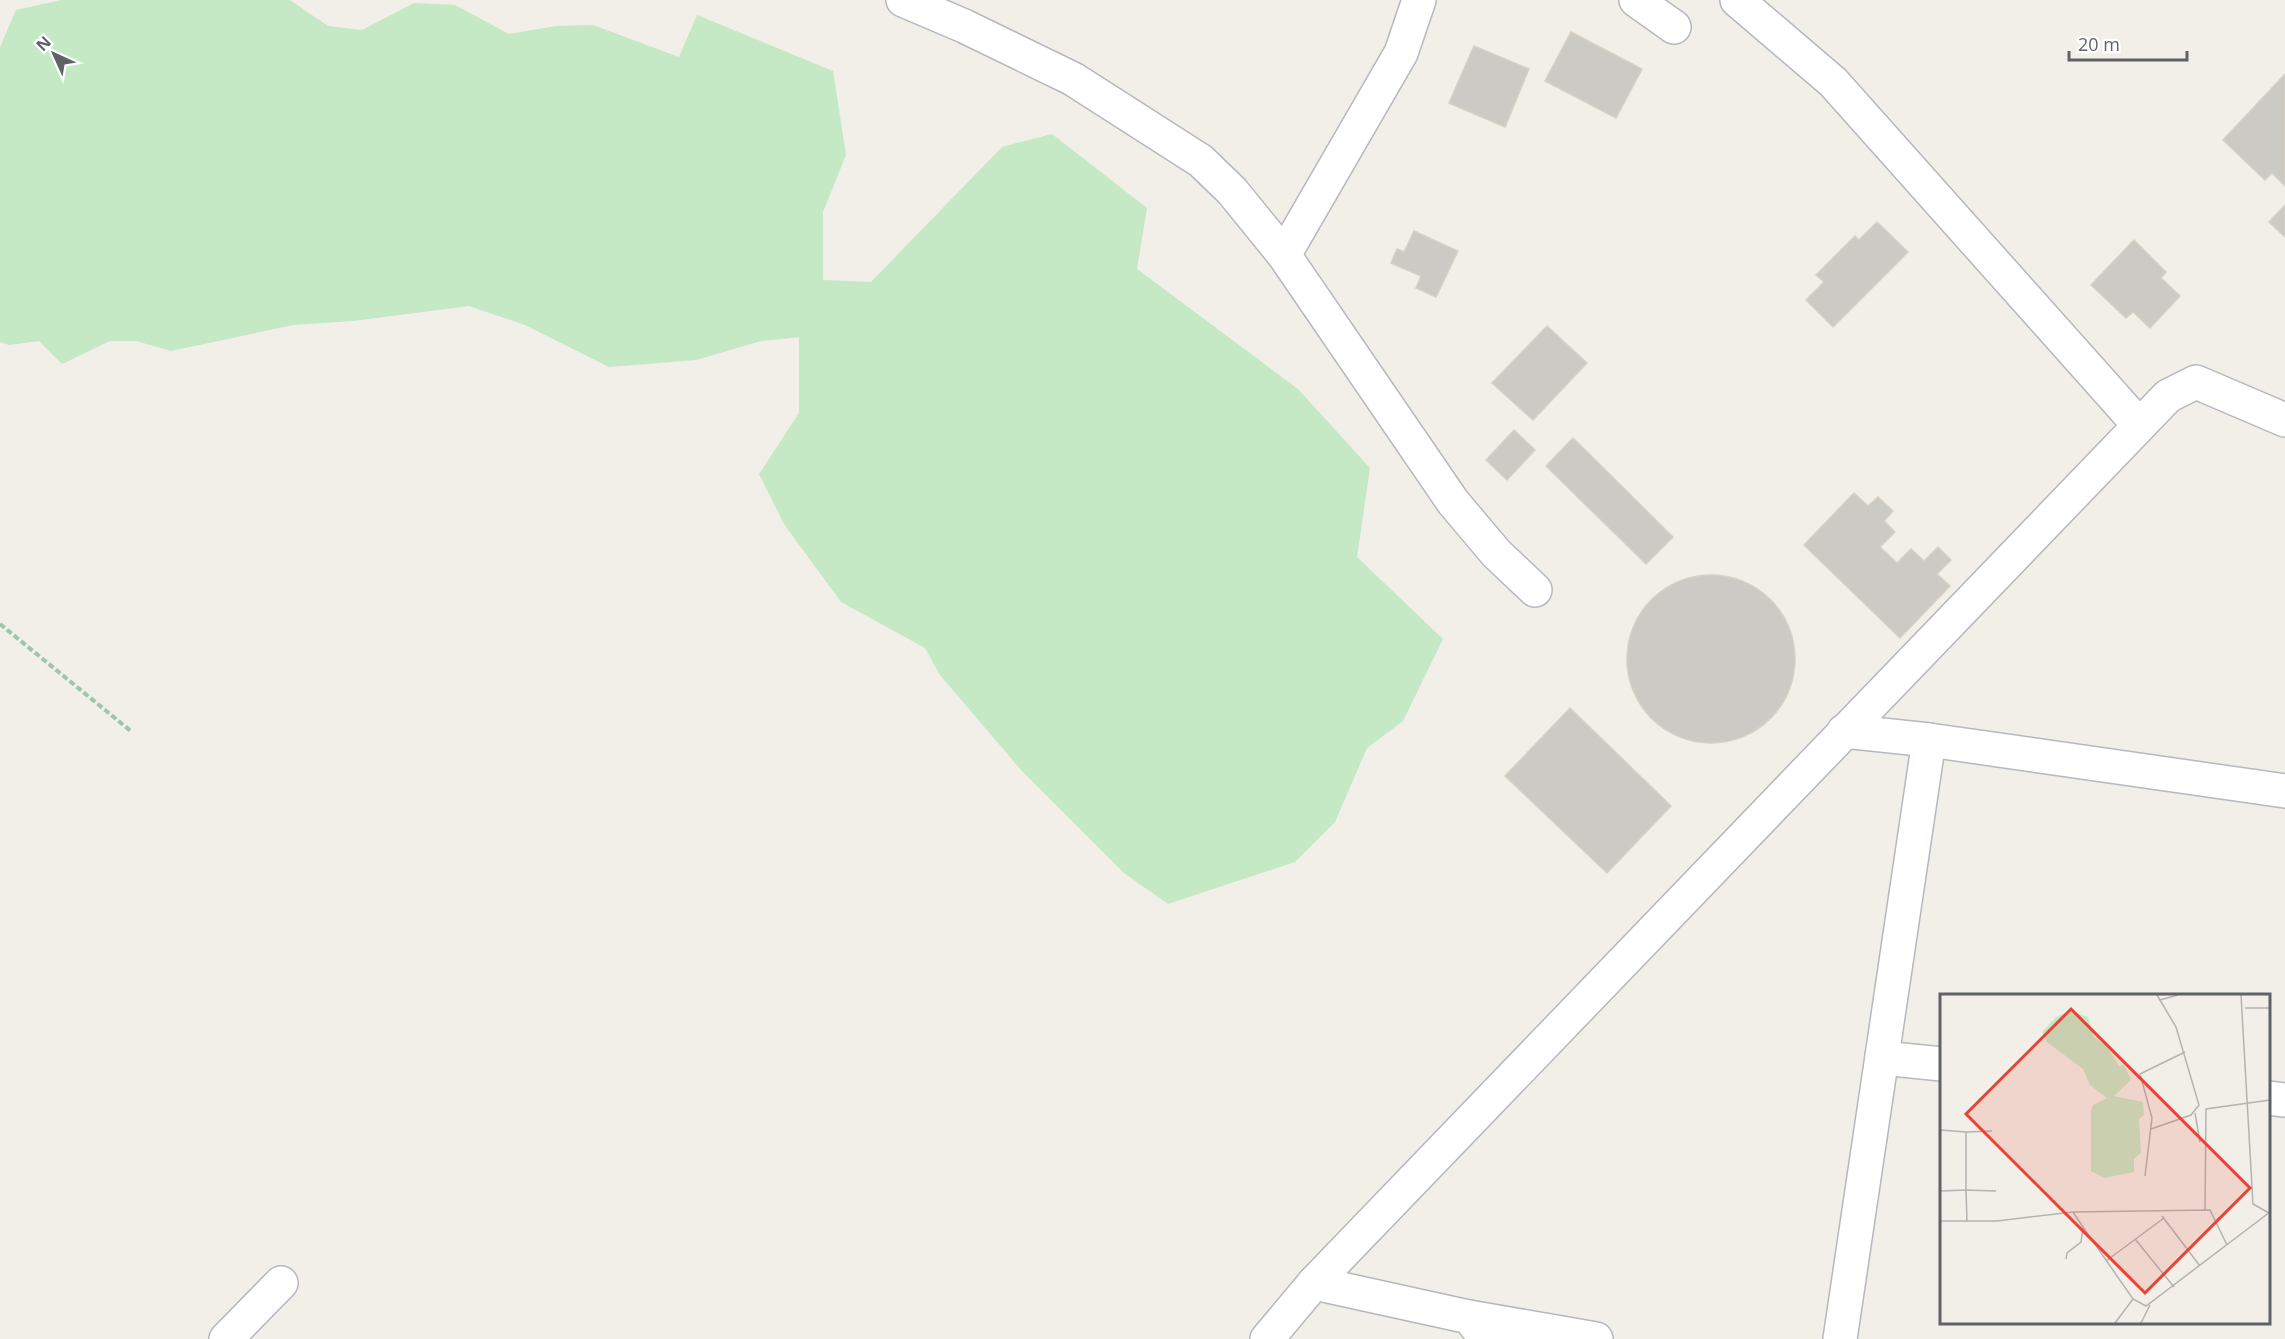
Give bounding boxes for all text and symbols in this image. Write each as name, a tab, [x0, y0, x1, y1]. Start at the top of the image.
north arrow	[24, 24, 84, 84]
scale bar	[2069, 24, 2188, 62]
text: N	[31, 31, 56, 56]
text: 20 m	[2078, 32, 2120, 56]
inset map	[1940, 994, 2270, 1324]

